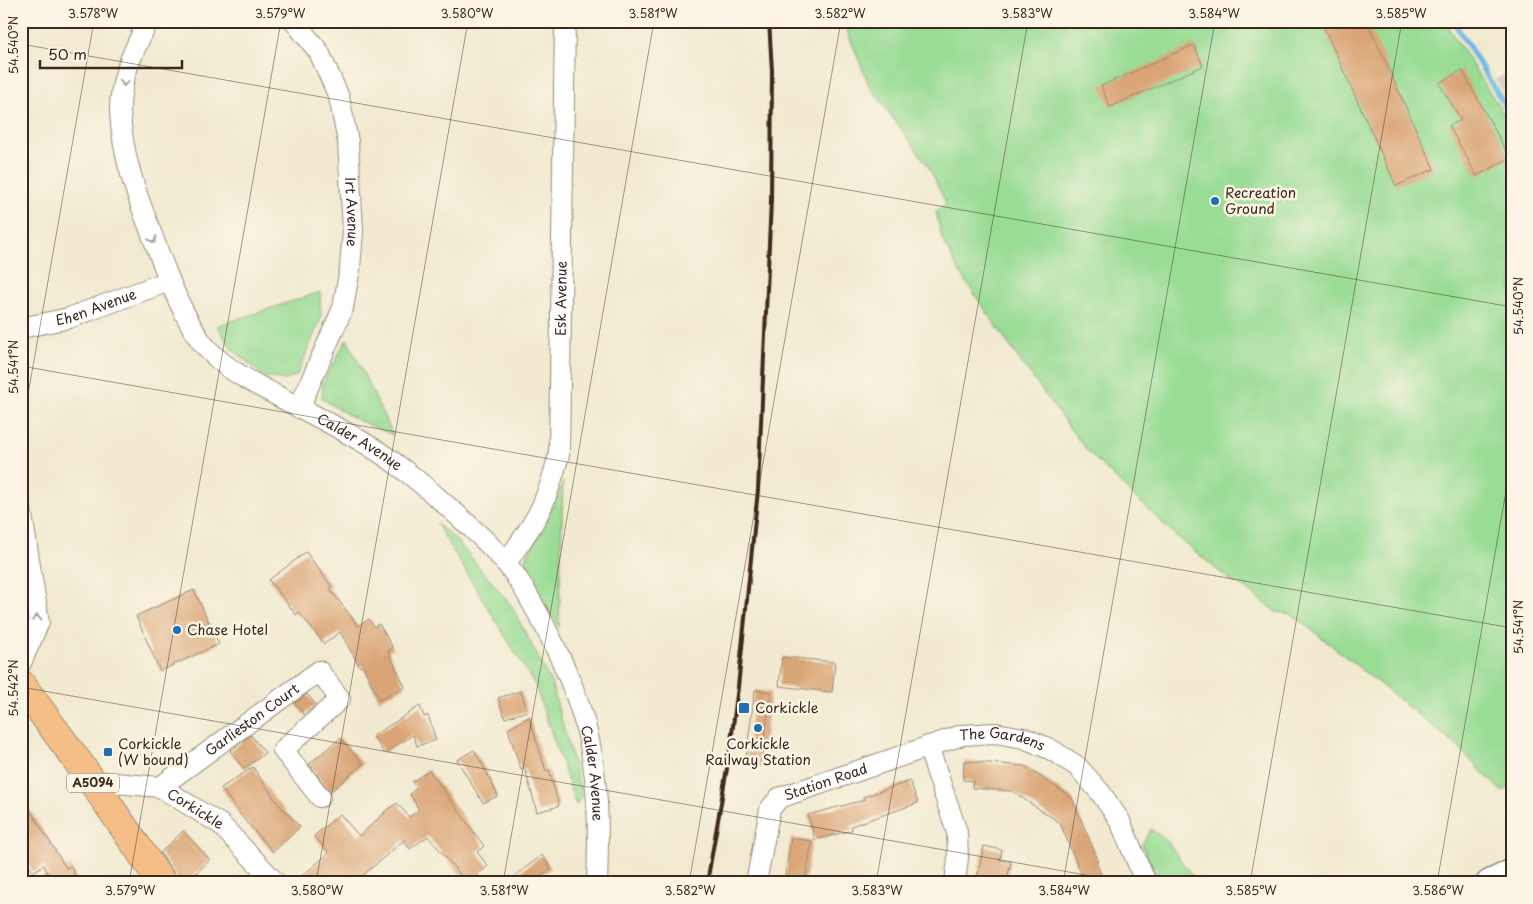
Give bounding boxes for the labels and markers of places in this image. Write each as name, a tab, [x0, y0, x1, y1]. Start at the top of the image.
place label: Recreation Ground	[1225, 182, 1296, 219]
marker: Recreation Ground	[1209, 195, 1221, 207]
place label: Chase Hotel	[187, 619, 268, 640]
marker: Chase Hotel	[171, 624, 183, 636]
place label: Corkickle	[755, 697, 819, 718]
marker: Corkickle	[737, 701, 751, 715]
marker: Corkickle Railway Station	[752, 722, 764, 734]
place label: Corkickle (W bound)	[118, 733, 189, 770]
place label: Corkickle Railway Station	[705, 733, 811, 770]
marker: Corkickle (W bound)	[102, 746, 114, 758]

